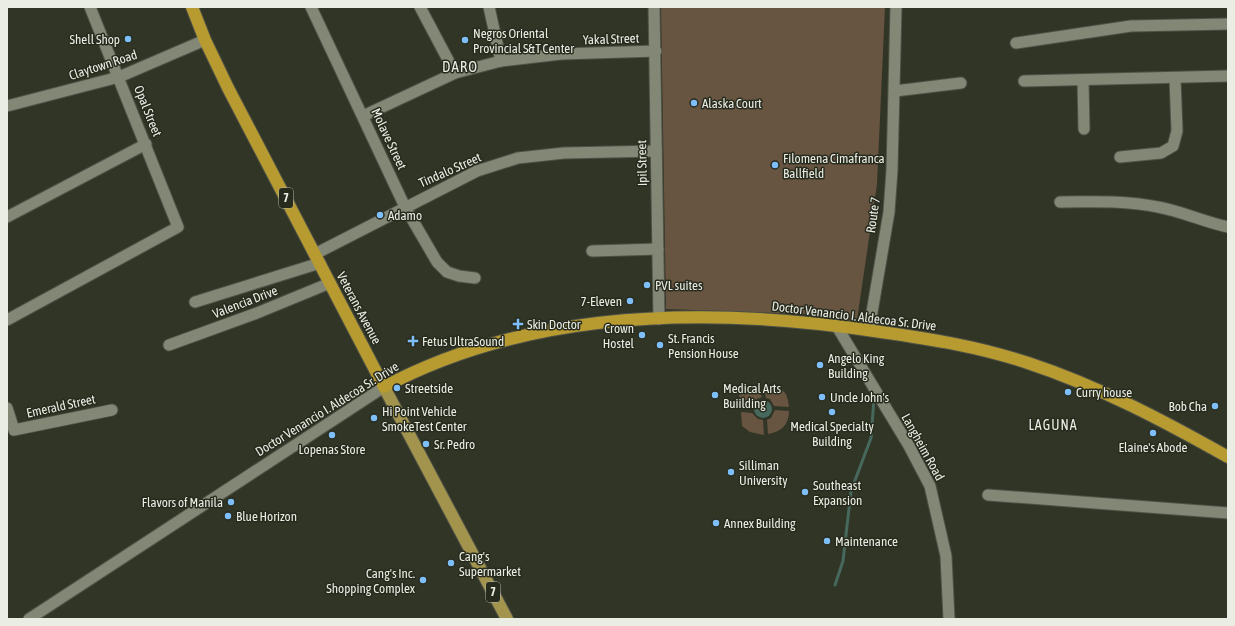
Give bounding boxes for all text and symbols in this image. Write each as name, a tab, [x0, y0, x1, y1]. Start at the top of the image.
place label: Negros Oriental Provincial S&T Center	[473, 26, 574, 56]
street label: Yakal Street	[582, 31, 640, 47]
place label: Shell Shop	[70, 32, 120, 47]
marker: Shell Shop	[123, 34, 133, 44]
marker: Negros Oriental Provincial S&T Center	[460, 35, 470, 45]
street label: Claytown Road	[67, 47, 139, 83]
district label: DARO	[442, 58, 478, 75]
street label: Opal Street	[131, 83, 165, 139]
place label: Alaska Court	[702, 96, 762, 111]
marker: Alaska Court	[689, 98, 699, 108]
street label: Molave Street	[368, 106, 410, 172]
street label: Ipil Street	[634, 140, 650, 186]
street label: Tindalo Street	[416, 149, 484, 190]
place label: Filomena Cimafranca Ballfield	[783, 151, 885, 181]
marker: Filomena Cimafranca Ballfield	[770, 160, 780, 170]
road number: 7	[279, 188, 293, 208]
street label: Route 7	[863, 196, 883, 234]
place label: Adamo	[388, 208, 422, 223]
marker: Adamo	[375, 210, 385, 220]
street label: Veterans Avenue	[334, 269, 384, 347]
place label: PVL suites	[655, 278, 703, 293]
marker: PVL suites	[642, 280, 652, 290]
street label: Valencia Drive	[210, 283, 280, 321]
place label: 7-Eleven	[581, 294, 622, 309]
marker: 7-Eleven	[625, 296, 635, 306]
street label: Doctor Venancio I. Aldecoa Sr. Drive	[771, 298, 937, 334]
place label: Skin Doctor	[527, 317, 581, 332]
marker: Skin Doctor	[512, 318, 524, 330]
place label: Crown Hostel	[603, 321, 635, 351]
marker: Crown Hostel	[637, 330, 647, 340]
place label: St. Francis Pension House	[668, 331, 739, 361]
place label: Fetus UltraSound	[422, 334, 504, 349]
marker: Fetus UltraSound	[407, 335, 419, 347]
marker: St. Francis Pension House	[655, 340, 665, 350]
place label: Angelo King Building	[828, 351, 885, 381]
street label: Doctor Venancio I. Aldecoa Sr. Drive	[253, 359, 401, 459]
marker: Angelo King Building	[815, 360, 825, 370]
place label: Streetside	[405, 381, 453, 396]
place label: Medical Arts Buiilding	[723, 381, 782, 411]
marker: Streetside	[392, 383, 402, 393]
place label: Curry house	[1076, 385, 1132, 400]
marker: Curry house	[1063, 387, 1073, 397]
marker: Medical Arts Buiilding	[710, 390, 720, 400]
place label: Uncle John's	[830, 390, 890, 405]
street label: Emerald Street	[25, 391, 97, 421]
marker: Uncle John's	[817, 392, 827, 402]
place label: Bob Cha	[1169, 399, 1207, 414]
marker: Bob Cha	[1210, 401, 1220, 411]
place label: Hi Point Vehicle SmokeTest Center	[382, 404, 467, 434]
marker: Medical Specialty Building	[827, 407, 837, 417]
street label: Langheim Road	[898, 411, 948, 483]
marker: Hi Point Vehicle SmokeTest Center	[369, 413, 379, 423]
district label: LAGUNA	[1028, 417, 1078, 433]
place label: Medical Specialty Building	[790, 419, 874, 449]
marker: Elaine's Abode	[1148, 428, 1158, 438]
marker: Lopenas Store	[327, 430, 337, 440]
place label: Sr. Pedro	[434, 437, 475, 452]
marker: Sr. Pedro	[421, 439, 431, 449]
place label: Elaine's Abode	[1118, 440, 1188, 455]
place label: Lopenas Store	[299, 442, 366, 457]
place label: Silliman University	[739, 458, 788, 488]
marker: Silliman University	[726, 467, 736, 477]
place label: Southeast Expansion	[813, 478, 862, 508]
marker: Southeast Expansion	[800, 487, 810, 497]
place label: Flavors of Manila	[142, 495, 223, 510]
marker: Flavors of Manila	[226, 497, 236, 507]
place label: Blue Horizon	[236, 509, 297, 524]
marker: Blue Horizon	[223, 511, 233, 521]
place label: Annex Building	[724, 516, 796, 531]
marker: Annex Building	[711, 518, 721, 528]
place label: Maintenance	[835, 534, 898, 549]
marker: Maintenance	[822, 536, 832, 546]
place label: Cang's Supermarket	[459, 549, 521, 579]
marker: Cang's Supermarket	[446, 558, 456, 568]
place label: Cang's Inc. Shopping Complex	[326, 566, 416, 596]
marker: Cang's Inc. Shopping Complex	[418, 575, 428, 585]
road number: 7	[486, 582, 500, 602]

